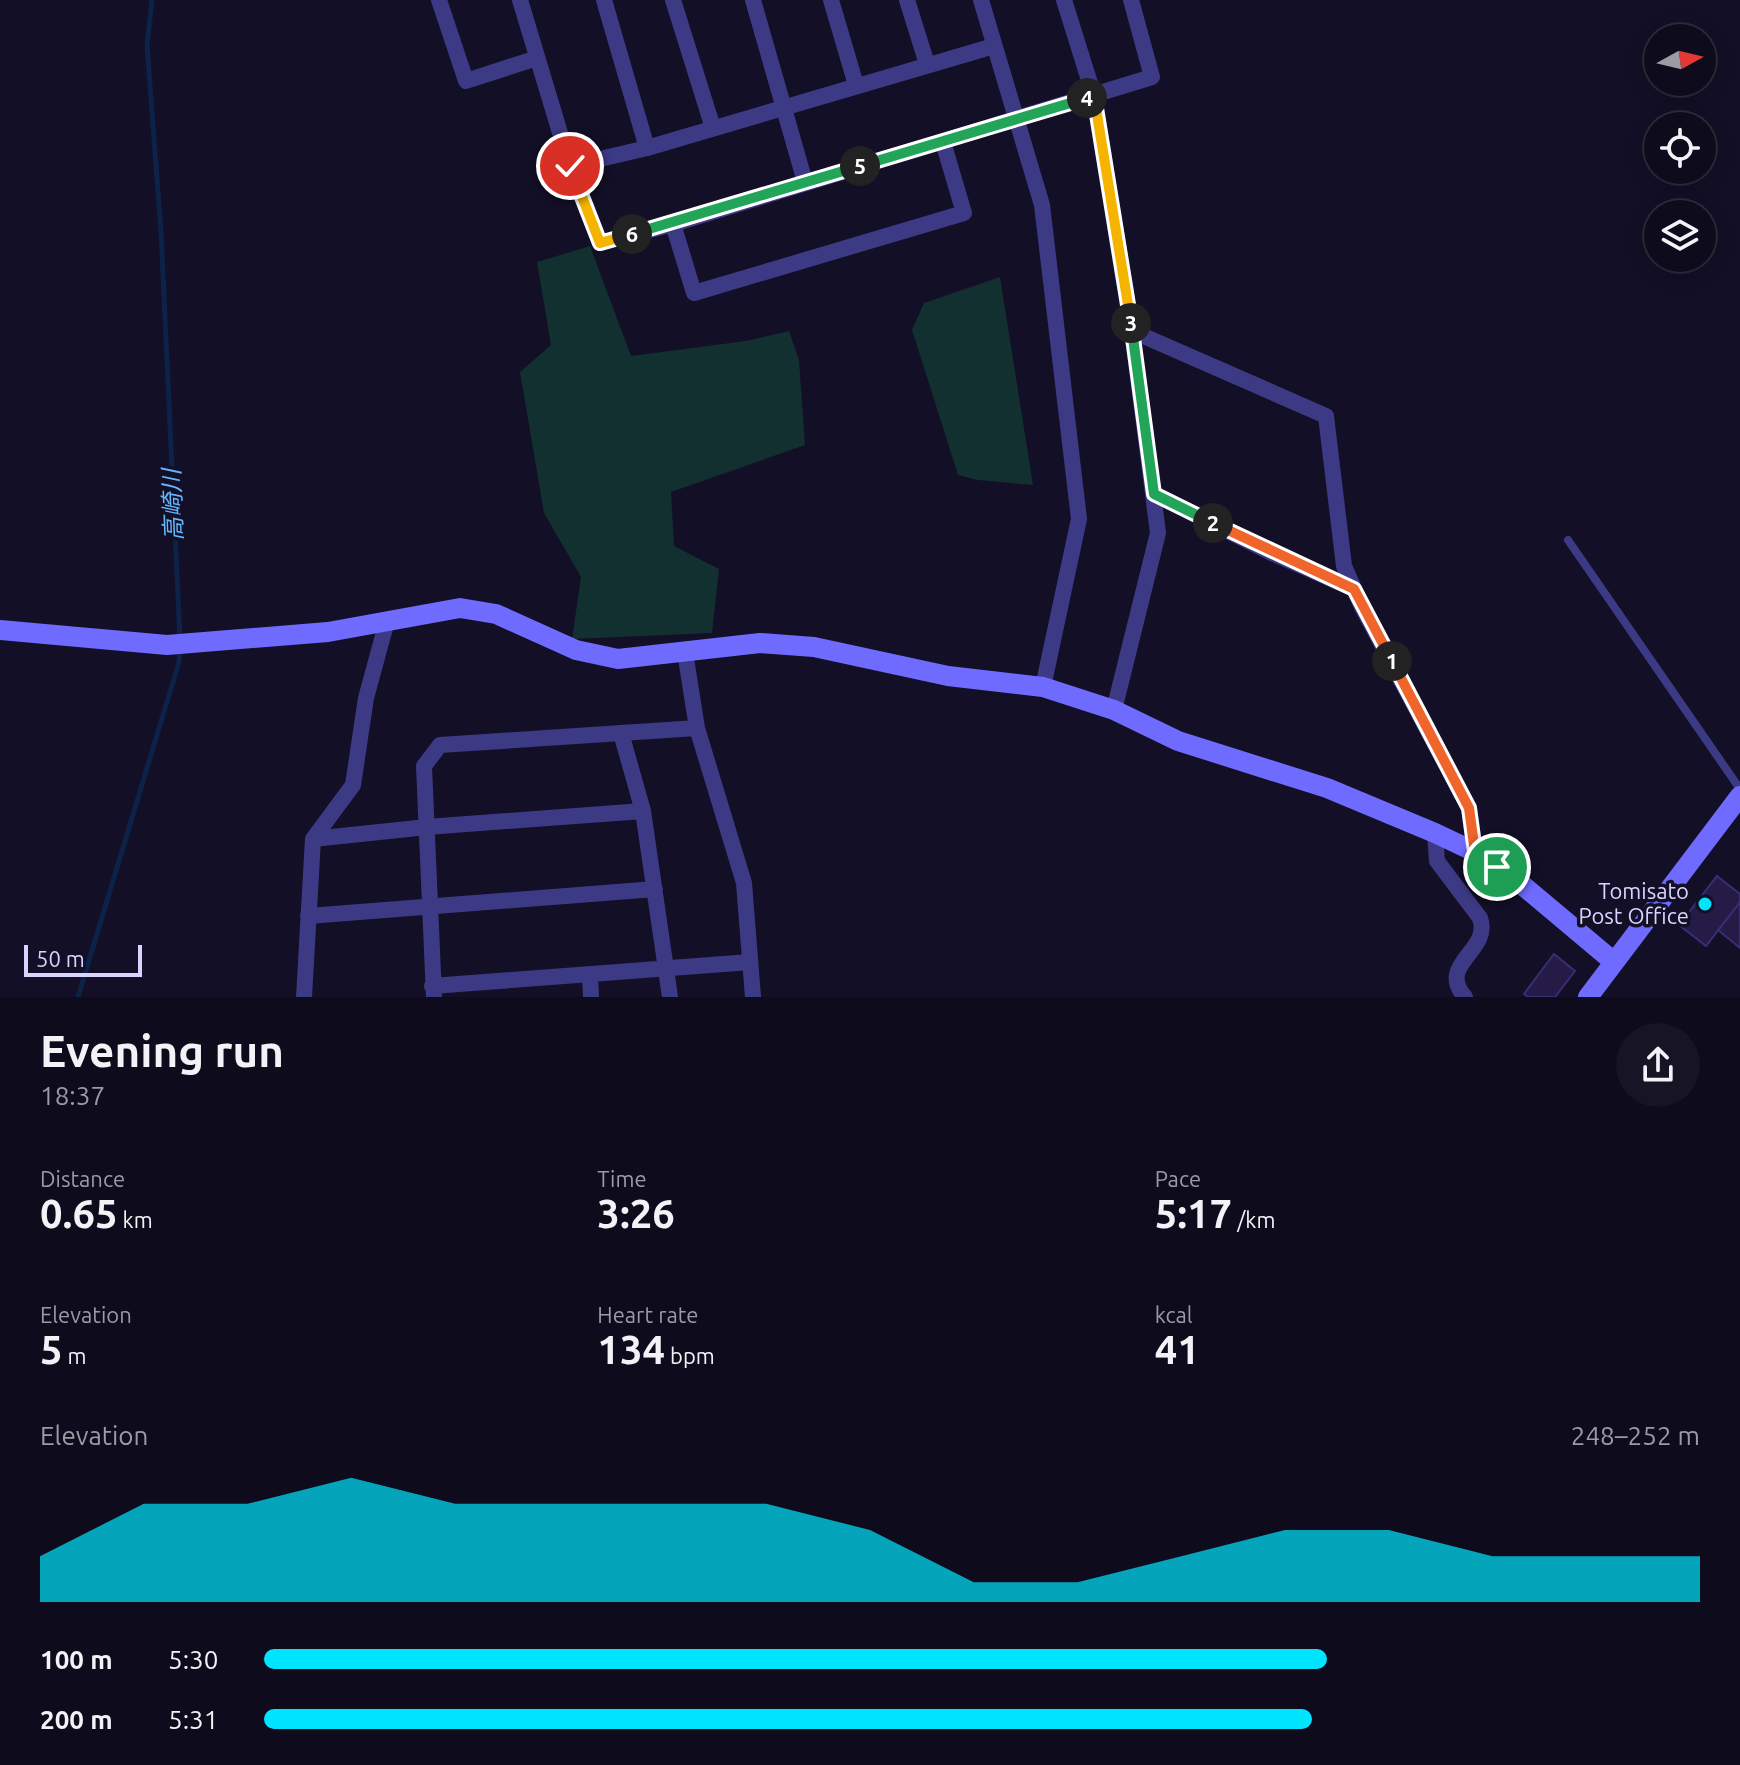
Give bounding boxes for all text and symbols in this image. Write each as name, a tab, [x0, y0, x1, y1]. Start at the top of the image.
north arrow	[1644, 24, 1716, 96]
map controls	[1644, 24, 1716, 272]
pin: 4	[1067, 78, 1107, 118]
text: 4	[1081, 85, 1093, 110]
button: locate	[1644, 112, 1716, 184]
pin	[536, 132, 604, 200]
icon: check	[548, 144, 592, 188]
pin: 5	[840, 146, 880, 186]
text: 5	[854, 153, 866, 178]
button: layers	[1644, 200, 1716, 272]
pin: 6	[612, 214, 652, 254]
text: 6	[626, 221, 638, 246]
pin: 3	[1111, 303, 1151, 343]
text: 3	[1125, 310, 1137, 335]
water label: 高崎川	[158, 466, 187, 541]
pin: 2	[1193, 503, 1233, 543]
text: 2	[1207, 510, 1219, 535]
pin: 1	[1372, 641, 1412, 681]
text: 1	[1386, 648, 1398, 673]
pin	[1463, 833, 1531, 901]
icon: arrive	[1475, 845, 1519, 889]
place label: Tomisato Post Office	[1578, 878, 1689, 928]
marker: Tomisato Post Office	[1696, 895, 1714, 913]
scale bar	[24, 941, 142, 977]
text: 50 m	[36, 946, 85, 971]
button: share	[1616, 1023, 1700, 1107]
text: Evening run	[40, 1026, 284, 1075]
text: 18:37	[40, 1081, 105, 1110]
text: Distance	[40, 1166, 125, 1191]
text: Time	[597, 1166, 647, 1191]
text: Pace	[1155, 1166, 1201, 1191]
text: 0.65	[40, 1191, 118, 1236]
text: 3:26	[597, 1191, 675, 1236]
text: 5:17	[1155, 1191, 1232, 1236]
text: km	[118, 1207, 153, 1232]
text: /km	[1232, 1207, 1275, 1232]
text: Elevation	[40, 1302, 132, 1327]
text: Heart rate	[597, 1302, 699, 1327]
text: kcal	[1155, 1302, 1193, 1327]
text: 5	[40, 1327, 63, 1372]
text: 134	[597, 1327, 665, 1372]
text: 41	[1155, 1327, 1200, 1372]
text: m	[63, 1343, 87, 1368]
text: bpm	[665, 1343, 715, 1368]
text: Elevation	[40, 1421, 148, 1450]
text: 248–252 m	[1571, 1421, 1700, 1450]
text: 100 m	[40, 1645, 113, 1674]
text: 5:30	[168, 1645, 218, 1674]
text: 200 m	[40, 1705, 113, 1734]
text: 5:31	[168, 1705, 218, 1734]

